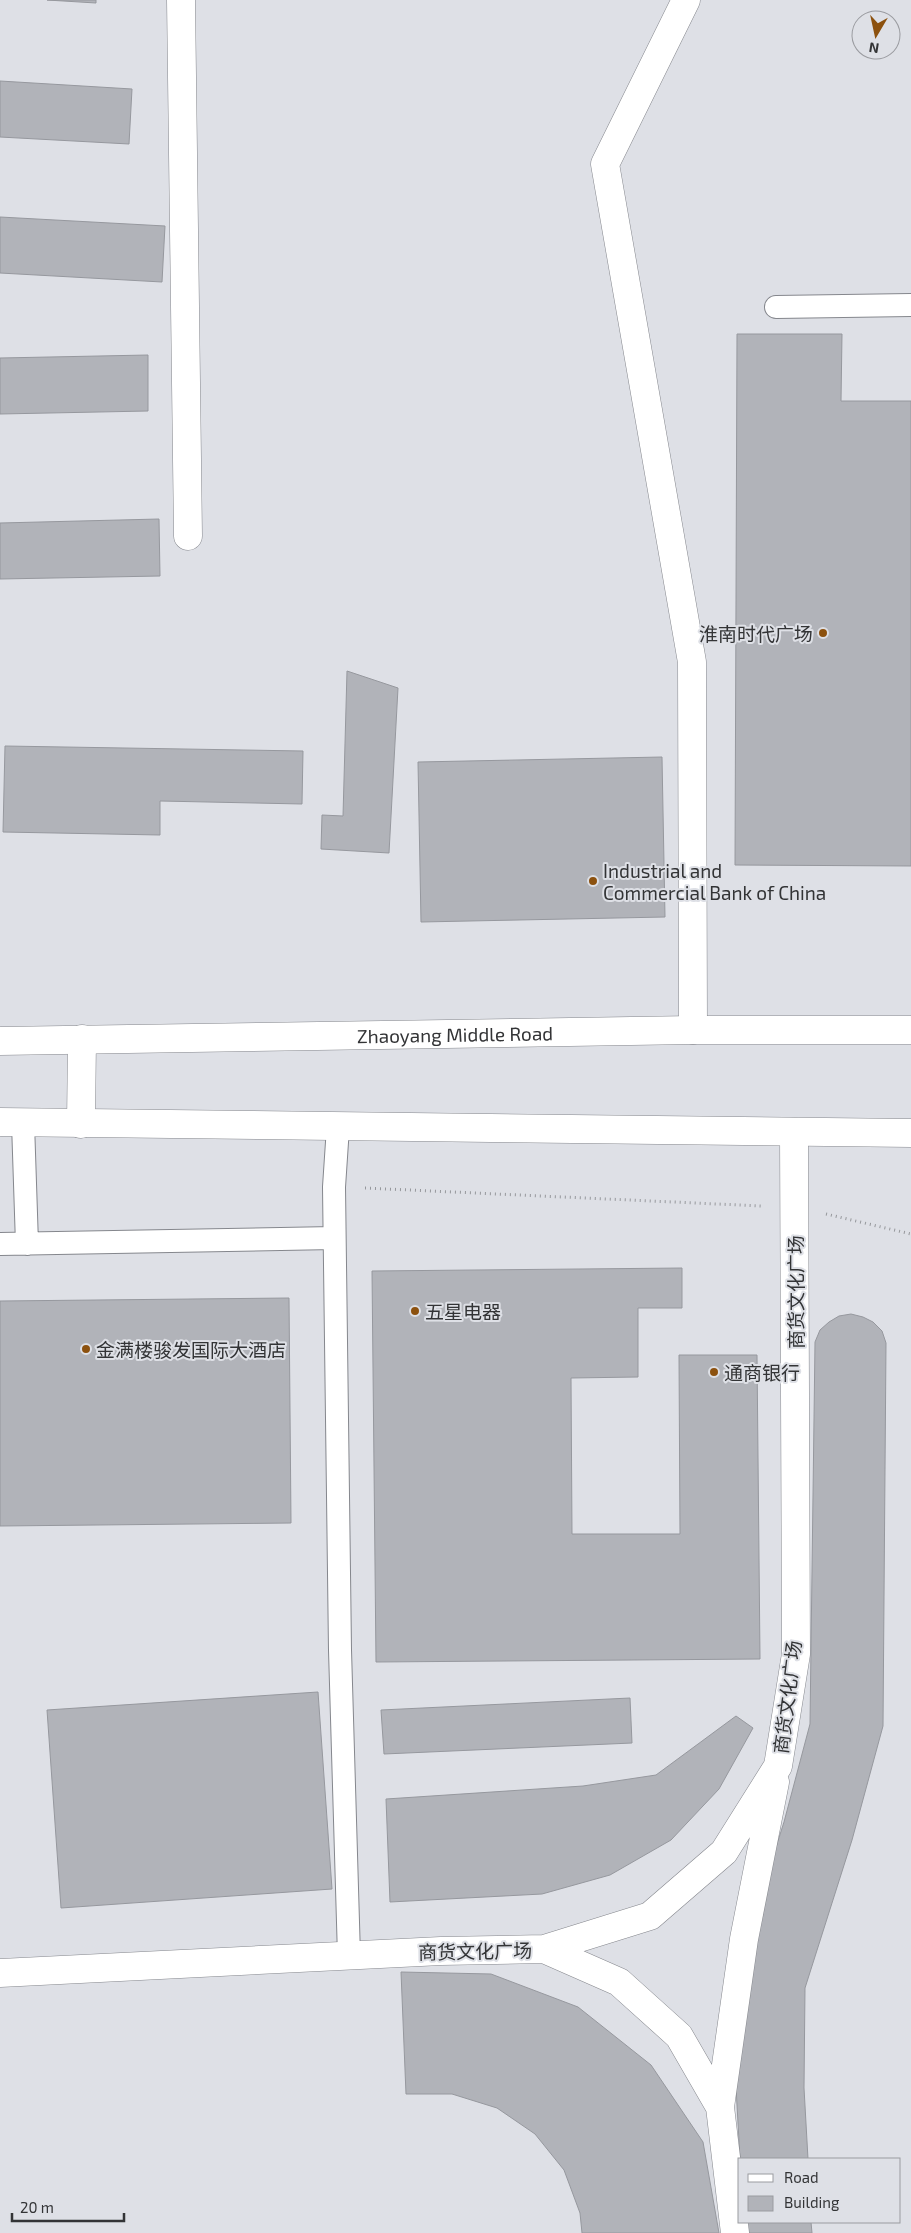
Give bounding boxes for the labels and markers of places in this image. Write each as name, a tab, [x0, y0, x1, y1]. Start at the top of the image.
place label: 淮南时代广场	[699, 622, 813, 645]
marker: 淮南时代广场	[817, 627, 829, 639]
place label: Industrial and Commercial Bank of China	[603, 859, 826, 904]
marker: Industrial and Commercial Bank of China	[587, 875, 599, 887]
place label: 五星电器	[425, 1300, 501, 1323]
marker: 五星电器	[409, 1305, 421, 1317]
place label: 金满楼骏发国际大酒店	[96, 1338, 286, 1361]
marker: 金满楼骏发国际大酒店	[80, 1343, 92, 1355]
place label: 通商银行	[724, 1361, 800, 1384]
marker: 通商银行	[708, 1366, 720, 1378]

